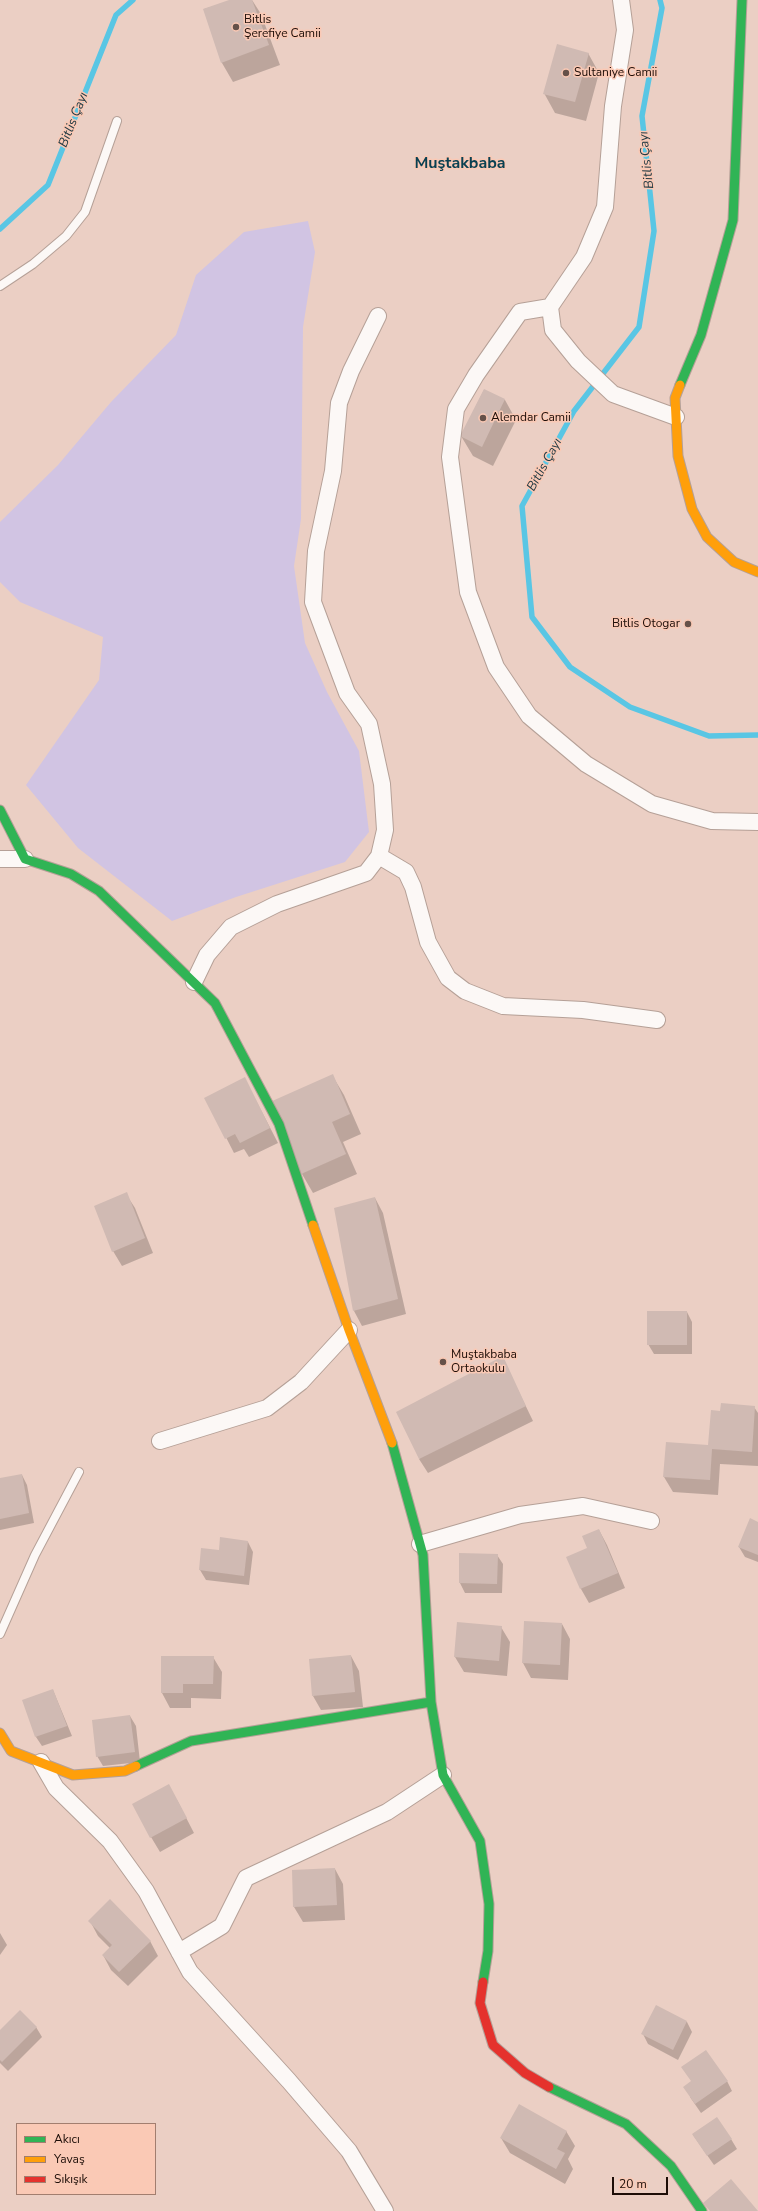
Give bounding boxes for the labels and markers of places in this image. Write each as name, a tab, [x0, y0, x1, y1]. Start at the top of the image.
place label: Bitlis Şerefiye Camii	[244, 13, 321, 41]
marker: Bitlis Şerefiye Camii	[231, 22, 241, 32]
place label: Sultaniye Camii	[574, 66, 657, 80]
marker: Sultaniye Camii	[561, 68, 571, 78]
place label: Alemdar Camii	[491, 411, 571, 425]
marker: Alemdar Camii	[478, 413, 488, 423]
place label: Bitlis Otogar	[612, 617, 680, 631]
marker: Bitlis Otogar	[683, 619, 693, 629]
place label: Muştakbaba Ortaokulu	[451, 1348, 517, 1376]
marker: Muştakbaba Ortaokulu	[438, 1357, 448, 1367]

